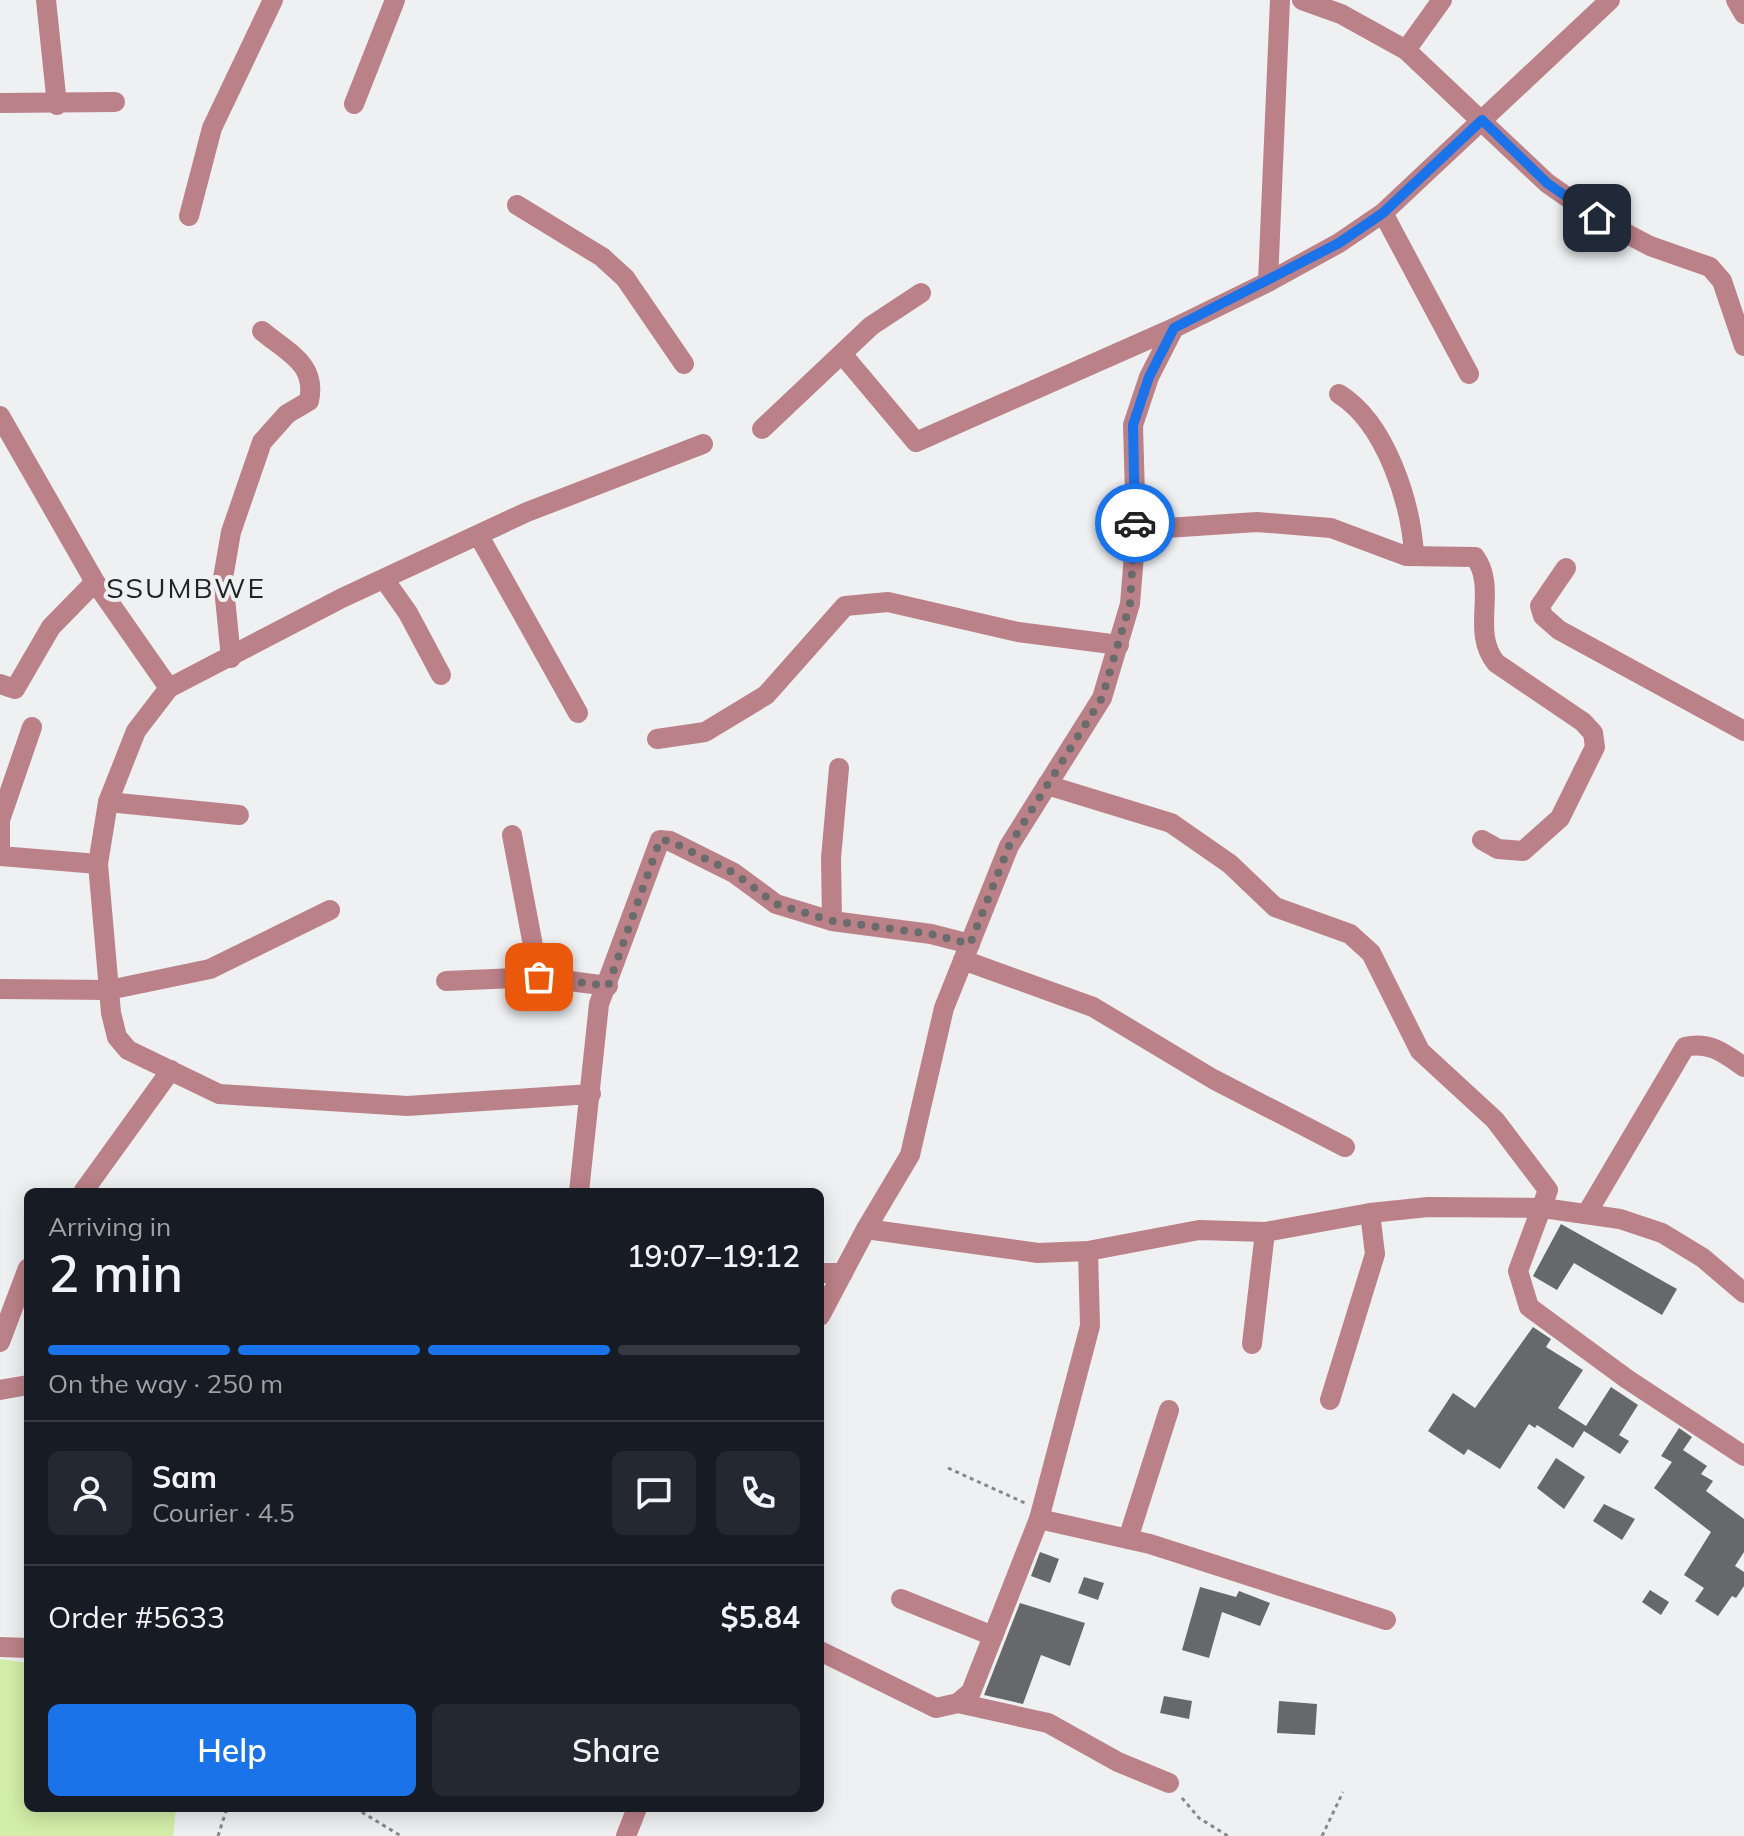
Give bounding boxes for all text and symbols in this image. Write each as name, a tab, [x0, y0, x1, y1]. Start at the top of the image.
pin	[1563, 184, 1631, 252]
icon: home	[1575, 196, 1619, 240]
courier	[1095, 483, 1175, 563]
icon: car	[1113, 501, 1157, 545]
district label: SSUMBWE	[106, 570, 266, 605]
pin	[505, 943, 573, 1011]
icon: bag	[517, 955, 561, 999]
text: Arriving in	[48, 1210, 171, 1243]
text: 19:07–19:12	[627, 1237, 800, 1275]
text: 2 min	[48, 1240, 183, 1305]
text: On the way · 250 m	[48, 1367, 283, 1400]
button: person	[48, 1451, 132, 1535]
button: chat	[612, 1451, 696, 1535]
button: phone	[716, 1451, 800, 1535]
text: Sam	[152, 1458, 217, 1496]
text: Courier · 4.5	[152, 1496, 295, 1529]
text: Order #5633	[48, 1598, 225, 1636]
text: $5.84	[721, 1598, 800, 1636]
button: Help	[48, 1704, 416, 1796]
button: Share	[432, 1704, 800, 1796]

